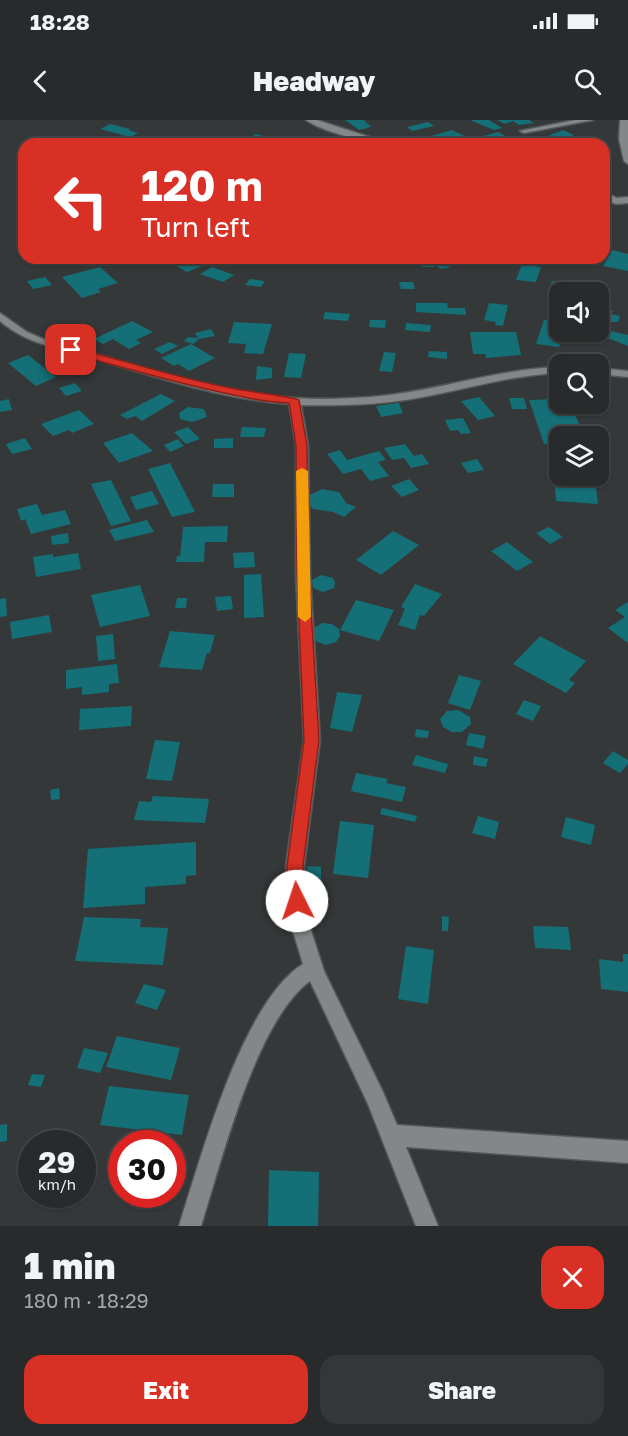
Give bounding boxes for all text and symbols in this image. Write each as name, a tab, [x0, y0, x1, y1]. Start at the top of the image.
text: 18:28	[30, 8, 90, 35]
icon: back	[24, 65, 57, 98]
text: Headway	[253, 65, 375, 97]
icon: search	[571, 65, 604, 98]
text: 120 m	[141, 160, 263, 210]
icon: left	[42, 162, 120, 240]
text: Turn left	[141, 211, 250, 243]
map controls	[549, 282, 609, 486]
button: sound	[549, 282, 609, 342]
pin	[45, 324, 96, 375]
icon: arrive	[54, 333, 87, 366]
button: search	[549, 354, 609, 414]
button: layers	[549, 426, 609, 486]
position arrow	[265, 869, 329, 933]
speed limit sign: 30	[108, 1130, 186, 1208]
text: 29	[38, 1144, 76, 1180]
text: km/h	[38, 1175, 76, 1193]
text: 1 min	[24, 1244, 115, 1287]
button: close	[541, 1246, 604, 1309]
text: 180 m · 18:29	[24, 1288, 149, 1312]
button: Exit	[24, 1355, 308, 1424]
button: Share	[320, 1355, 604, 1424]

